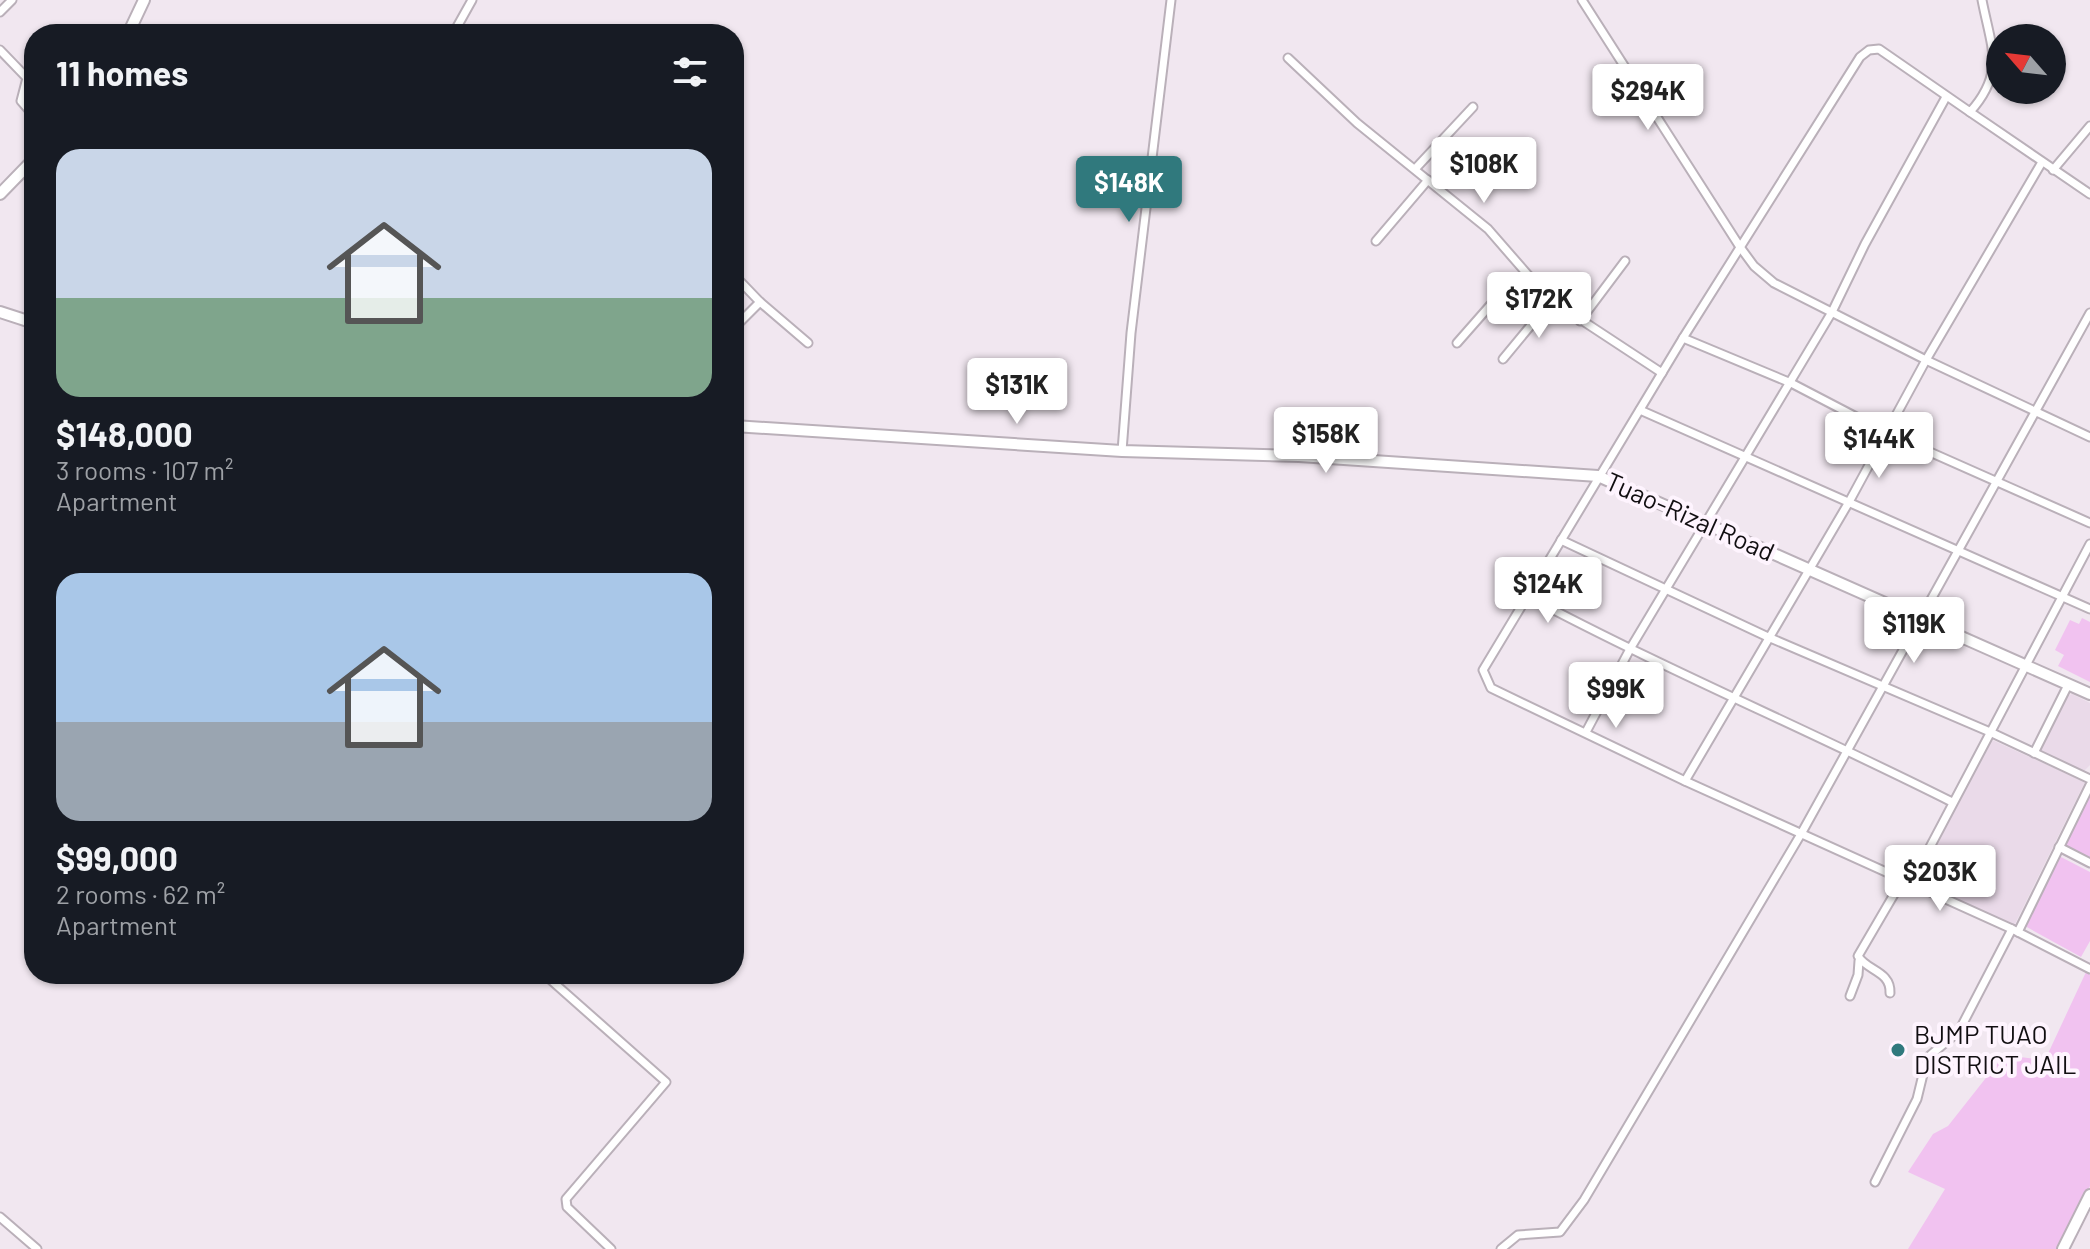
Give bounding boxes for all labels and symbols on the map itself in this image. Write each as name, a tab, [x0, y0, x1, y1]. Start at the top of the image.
north arrow	[1986, 24, 2066, 104]
pin: $294K	[1592, 64, 1704, 132]
pin: $108K	[1428, 137, 1540, 205]
pin: $148K	[1073, 156, 1185, 224]
pin: $172K	[1483, 272, 1595, 340]
pin: $131K	[961, 358, 1073, 426]
pin: $158K	[1270, 407, 1382, 475]
pin: $144K	[1823, 412, 1935, 480]
street label: Tuao-Rizal Road	[1601, 465, 1780, 567]
pin: $124K	[1492, 557, 1604, 625]
pin: $119K	[1858, 597, 1970, 665]
pin: $99K	[1569, 662, 1663, 730]
pin: $203K	[1884, 845, 1996, 913]
place label: BJMP TUAO DISTRICT JAIL	[1914, 1018, 2077, 1079]
marker: BJMP TUAO DISTRICT JAIL	[1889, 1041, 1907, 1059]

